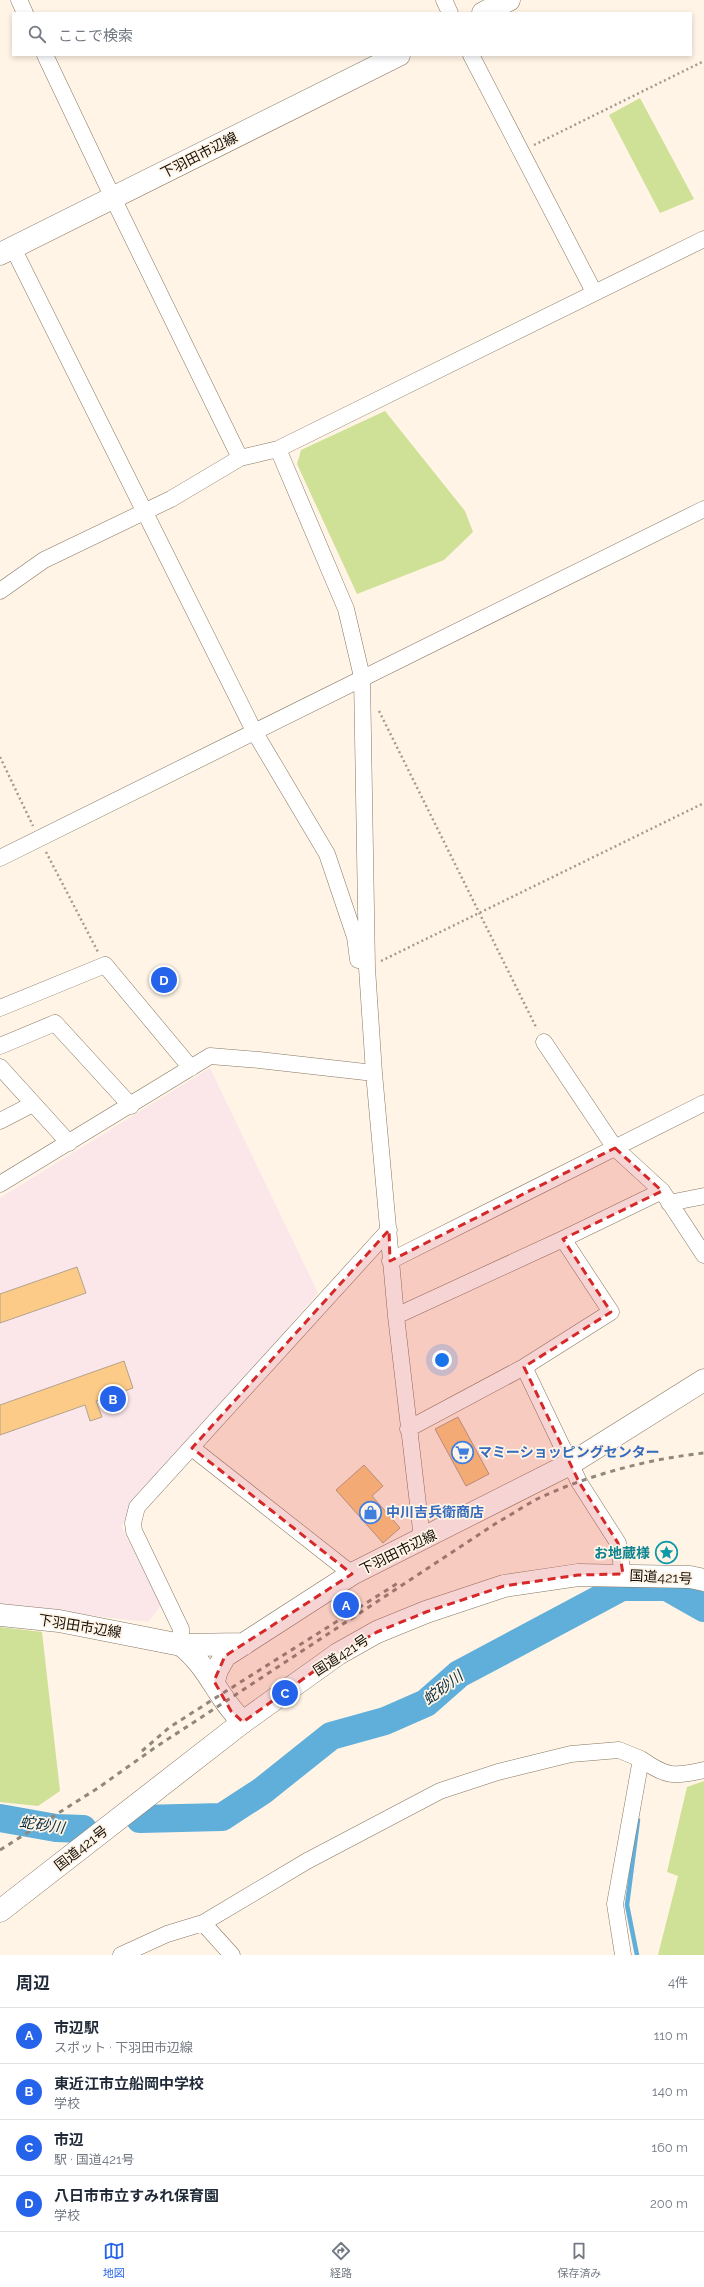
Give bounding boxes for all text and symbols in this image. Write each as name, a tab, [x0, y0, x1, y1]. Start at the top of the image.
search box	[12, 12, 692, 56]
icon: search	[26, 23, 48, 45]
text: ここで検索	[58, 27, 133, 45]
street label: 下羽田市辺線	[158, 129, 240, 181]
pin: D	[151, 965, 177, 995]
your location	[432, 1350, 452, 1370]
pin: B	[100, 1384, 126, 1414]
supermarket icon: マミーショッピングセンター	[449, 1439, 475, 1465]
place label: マミーショッピングセンター	[478, 1444, 660, 1460]
shop icon: 中川吉兵衛商店	[358, 1499, 384, 1525]
place label: 中川吉兵衛商店	[386, 1504, 484, 1520]
street label: 下羽田市辺線	[357, 1526, 439, 1578]
place icon: お地蔵様	[653, 1540, 679, 1566]
place label: お地蔵様	[594, 1545, 650, 1561]
street label: 国道421号	[629, 1567, 693, 1587]
pin: A	[333, 1590, 359, 1620]
street label: 下羽田市辺線	[37, 1612, 123, 1640]
street label: 国道421号	[310, 1631, 372, 1679]
water label: 蛇砂川	[420, 1666, 468, 1709]
pin: C	[272, 1678, 298, 1708]
water label: 蛇砂川	[18, 1813, 68, 1837]
street label: 国道421号	[51, 1822, 111, 1874]
text: 周辺	[16, 1973, 50, 1993]
text: 4件	[668, 1975, 688, 1990]
text: 市辺駅	[54, 2019, 99, 2037]
text: A	[25, 2028, 33, 2043]
text: 110 m	[654, 2028, 688, 2043]
text: スポット · 下羽田市辺線	[54, 2040, 193, 2055]
text: 東近江市立船岡中学校	[54, 2075, 204, 2093]
text: B	[25, 2084, 33, 2099]
text: 140 m	[652, 2084, 688, 2099]
text: 学校	[54, 2096, 80, 2111]
text: 市辺	[54, 2131, 84, 2149]
text: C	[25, 2140, 33, 2155]
text: 160 m	[651, 2140, 688, 2155]
text: 駅 · 国道421号	[54, 2152, 135, 2167]
text: 八日市市立すみれ保育園	[54, 2187, 219, 2205]
text: D	[24, 2196, 34, 2211]
text: 200 m	[650, 2196, 688, 2211]
text: 学校	[54, 2208, 80, 2223]
tab: 地図	[103, 2240, 125, 2280]
tab: 経路	[330, 2240, 352, 2280]
tab: 保存済み	[557, 2240, 601, 2280]

